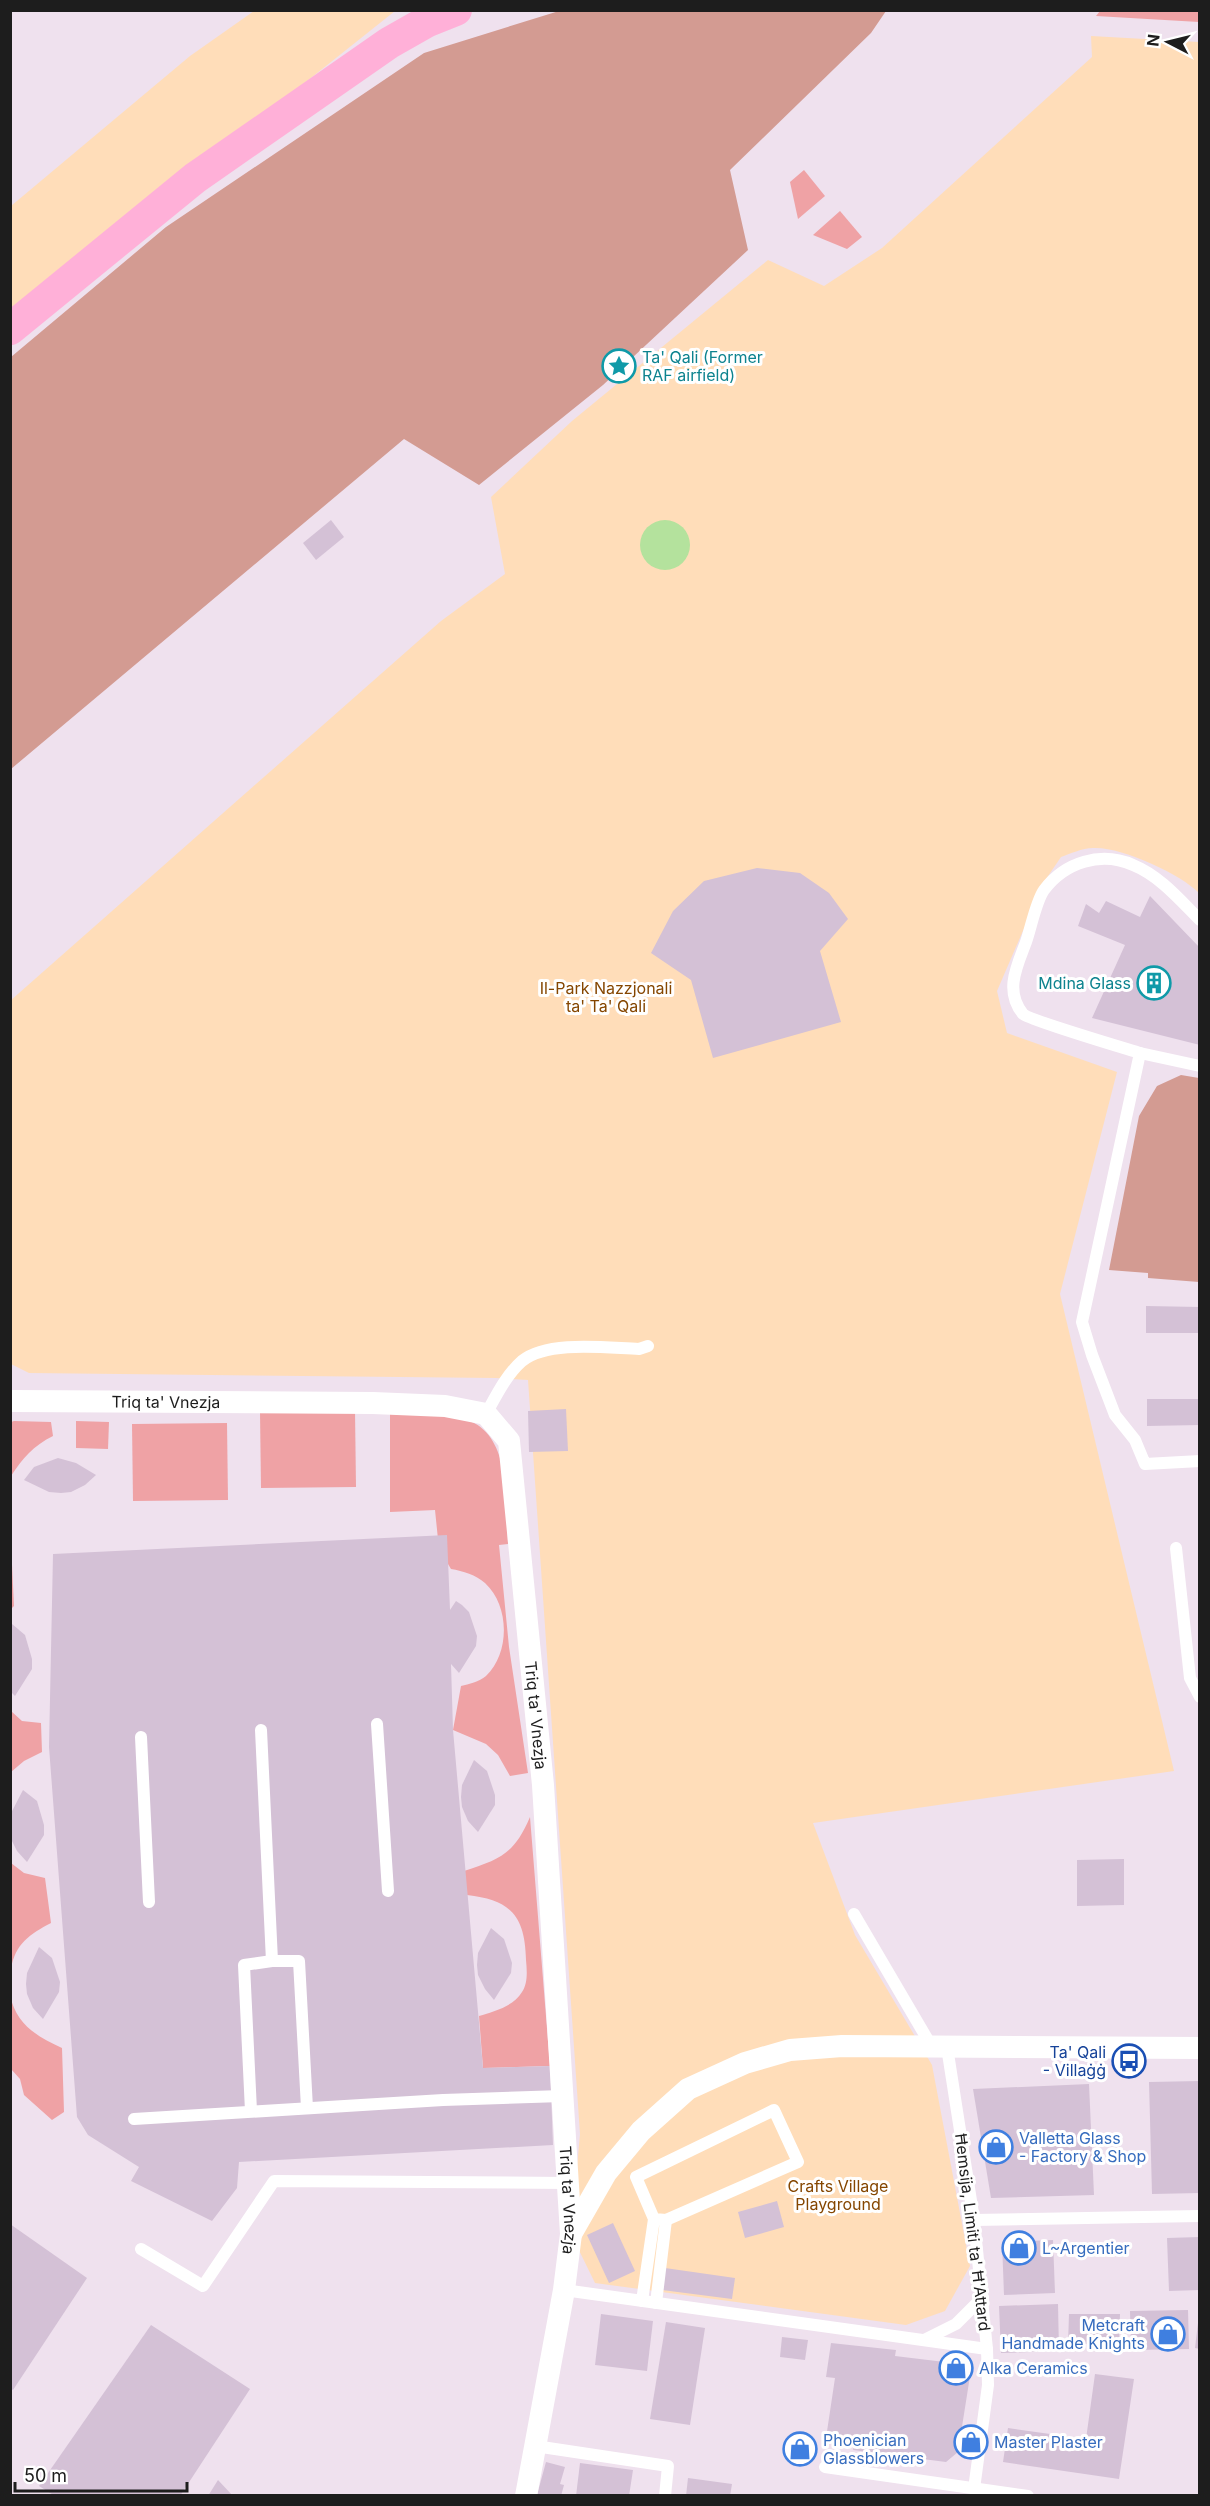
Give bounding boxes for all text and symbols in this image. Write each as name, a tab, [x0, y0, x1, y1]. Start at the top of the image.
north arrow	[1138, 12, 1198, 72]
text: N	[1142, 33, 1164, 47]
place label: Ta' Qali (Former RAF airfield)	[642, 347, 763, 385]
place icon: Ta' Qali (Former RAF airfield)	[601, 348, 637, 384]
building icon: Mdina Glass	[1136, 965, 1172, 1001]
place label: Mdina Glass	[1038, 973, 1131, 993]
park label: Il-Park Nazzjonali ta' Ta' Qali	[540, 978, 672, 1016]
street label: Triq ta' Vnezja	[112, 1392, 220, 1412]
street label: Triq ta' Vnezja	[521, 1660, 551, 1770]
place label: Ta' Qali - Villaġġ	[1043, 2042, 1106, 2080]
bus stop icon: Ta' Qali - Villaġġ	[1111, 2043, 1147, 2079]
place label: Valletta Glass - Factory & Shop	[1019, 2128, 1146, 2166]
shop icon: Valletta Glass - Factory & Shop	[978, 2129, 1014, 2165]
street label: Ħemsija, Limiti ta' Ħ'Attard	[951, 2132, 995, 2332]
street label: Triq ta' Vnezja	[556, 2145, 581, 2256]
park label: Crafts Village Playground	[788, 2176, 888, 2214]
shop icon: L~Argentier	[1001, 2230, 1037, 2266]
place label: L~Argentier	[1042, 2238, 1130, 2258]
place label: Metcraft Handmade Knights	[1001, 2315, 1145, 2353]
shop icon: Metcraft Handmade Knights	[1150, 2316, 1186, 2352]
shop icon: Alka Ceramics	[938, 2350, 974, 2386]
place label: Alka Ceramics	[979, 2358, 1088, 2378]
shop icon: Master Plaster	[953, 2424, 989, 2460]
place label: Phoenician Glassblowers	[823, 2430, 924, 2468]
shop icon: Phoenician Glassblowers	[782, 2431, 818, 2467]
place label: Master Plaster	[994, 2432, 1103, 2452]
scale bar	[15, 2455, 188, 2493]
text: 50 m	[24, 2465, 67, 2486]

